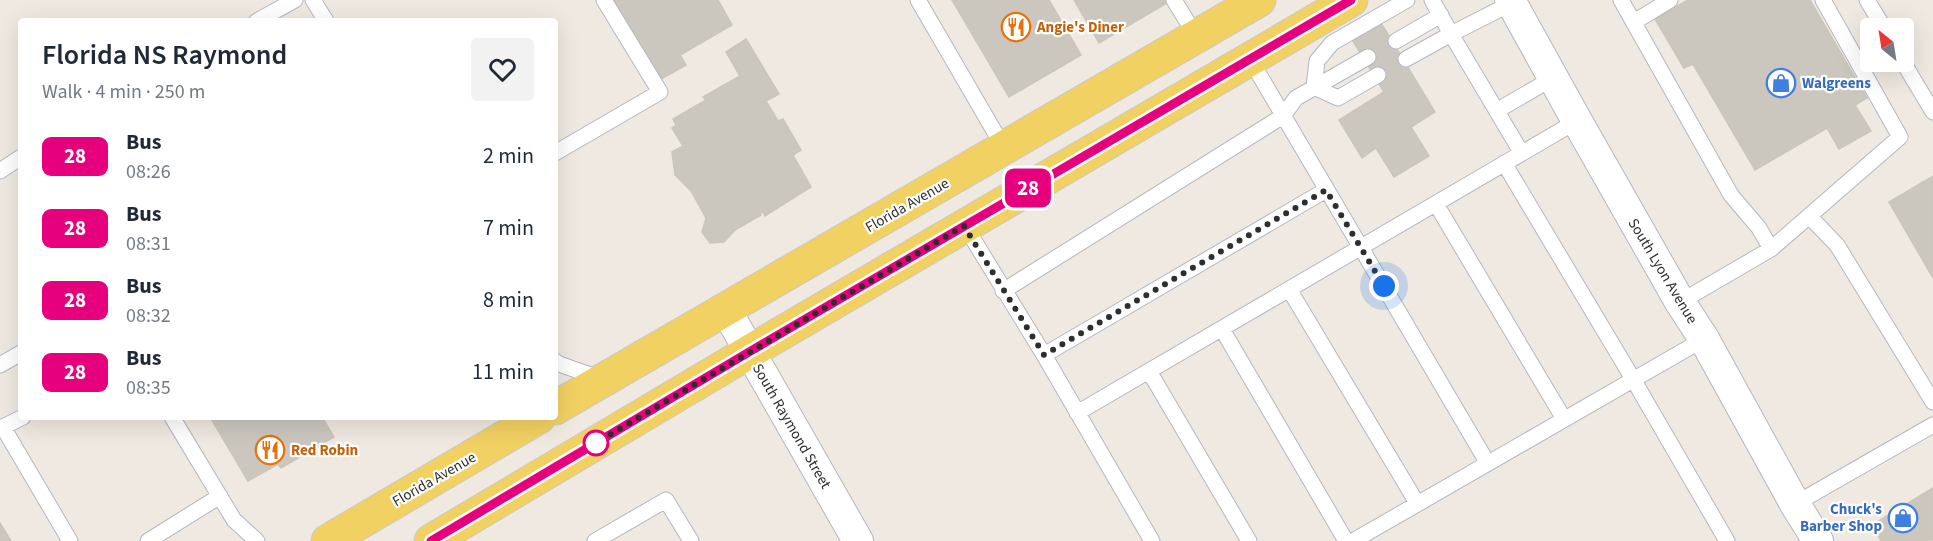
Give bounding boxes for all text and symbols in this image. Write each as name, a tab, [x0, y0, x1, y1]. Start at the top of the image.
restaurant icon: Angie's Diner	[1000, 11, 1032, 43]
place label: Angie's Diner	[1036, 17, 1124, 38]
north arrow	[1860, 18, 1914, 72]
map controls	[1860, 18, 1914, 72]
text: Florida NS Raymond	[42, 35, 287, 75]
button: heart	[471, 38, 534, 101]
shop icon: Walgreens	[1765, 67, 1797, 99]
place label: Walgreens	[1802, 73, 1871, 94]
text: Walk · 4 min · 250 m	[42, 78, 205, 106]
text: Bus	[126, 126, 162, 158]
text: 2 min	[483, 140, 534, 172]
text: 28	[64, 141, 86, 171]
text: 08:26	[126, 158, 171, 186]
line badge: 28	[1001, 168, 1055, 207]
street label: Florida Avenue	[862, 173, 953, 238]
text: 28	[1017, 173, 1039, 203]
text: Bus	[126, 198, 162, 230]
text: 7 min	[483, 212, 534, 244]
text: 28	[64, 213, 86, 243]
street label: South Lyon Avenue	[1623, 215, 1702, 328]
text: 08:31	[126, 230, 171, 258]
text: Bus	[126, 270, 162, 302]
your location	[1369, 271, 1399, 301]
text: 8 min	[483, 284, 534, 316]
text: 28	[64, 285, 86, 315]
text: 08:32	[126, 302, 171, 330]
text: Bus	[126, 342, 162, 374]
text: 11 min	[472, 356, 534, 388]
text: 28	[64, 357, 86, 387]
street label: South Raymond Street	[747, 360, 836, 493]
text: 08:35	[126, 374, 171, 402]
unlabelled marker	[583, 430, 609, 456]
restaurant icon: Red Robin	[254, 434, 286, 466]
place label: Red Robin	[291, 440, 358, 461]
street label: Florida Avenue	[389, 447, 480, 512]
place label: Chuck's Barber Shop	[1800, 499, 1882, 537]
shop icon: Chuck's Barber Shop	[1887, 502, 1919, 534]

